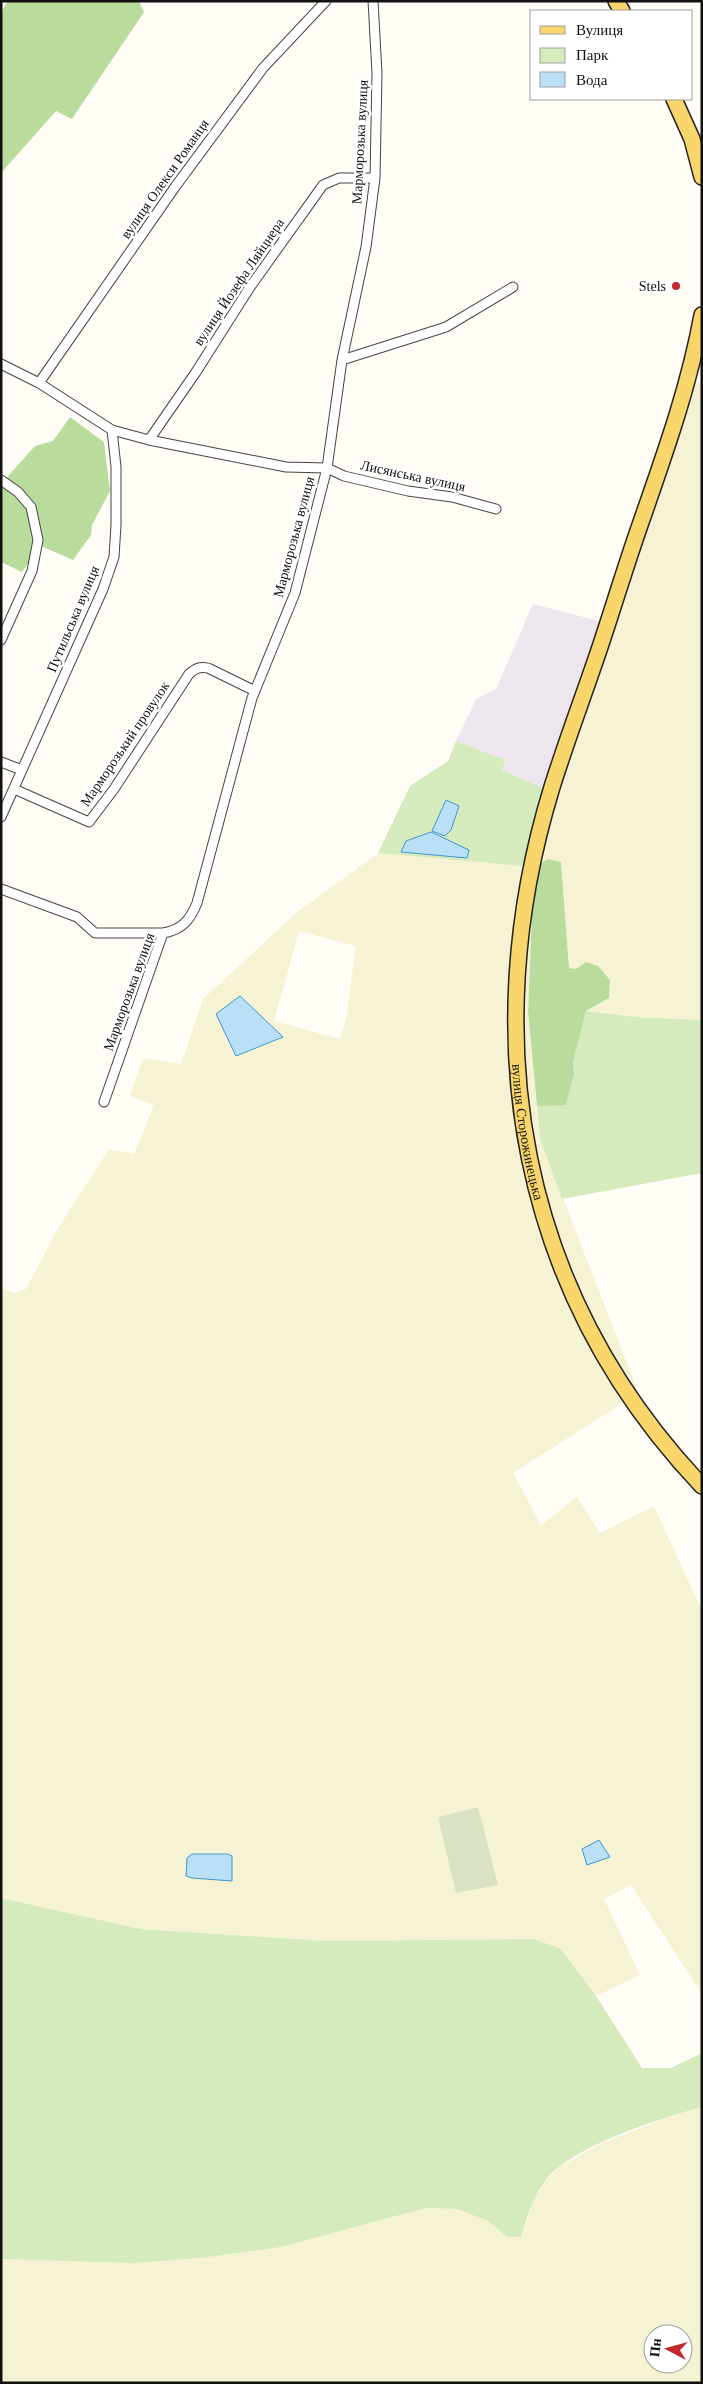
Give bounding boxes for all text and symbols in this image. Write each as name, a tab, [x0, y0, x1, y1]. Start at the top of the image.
legend	[530, 10, 693, 100]
text: Вулиця	[576, 22, 623, 38]
text: Парк	[576, 47, 609, 63]
text: Вода	[576, 72, 608, 88]
street label: Марморозька вулиця	[349, 79, 371, 205]
street label: вулиця Олекси Романця	[118, 116, 212, 241]
street label: вулиця Йозефа Ляйцнера	[190, 214, 288, 348]
place label: Stels	[639, 279, 666, 294]
marker: Stels	[670, 280, 682, 292]
street label: Лисянська вулиця	[359, 458, 467, 495]
street label: Марморозька вулиця	[271, 474, 317, 599]
street label: Путильська вулиця	[44, 563, 102, 674]
street label: Марморозький провулок	[78, 679, 173, 809]
street label: Марморозька вулиця	[101, 930, 158, 1053]
street label: вулиця Сторожинецька	[510, 1063, 547, 1202]
north arrow	[643, 2324, 693, 2374]
text: Пн	[647, 2337, 664, 2358]

